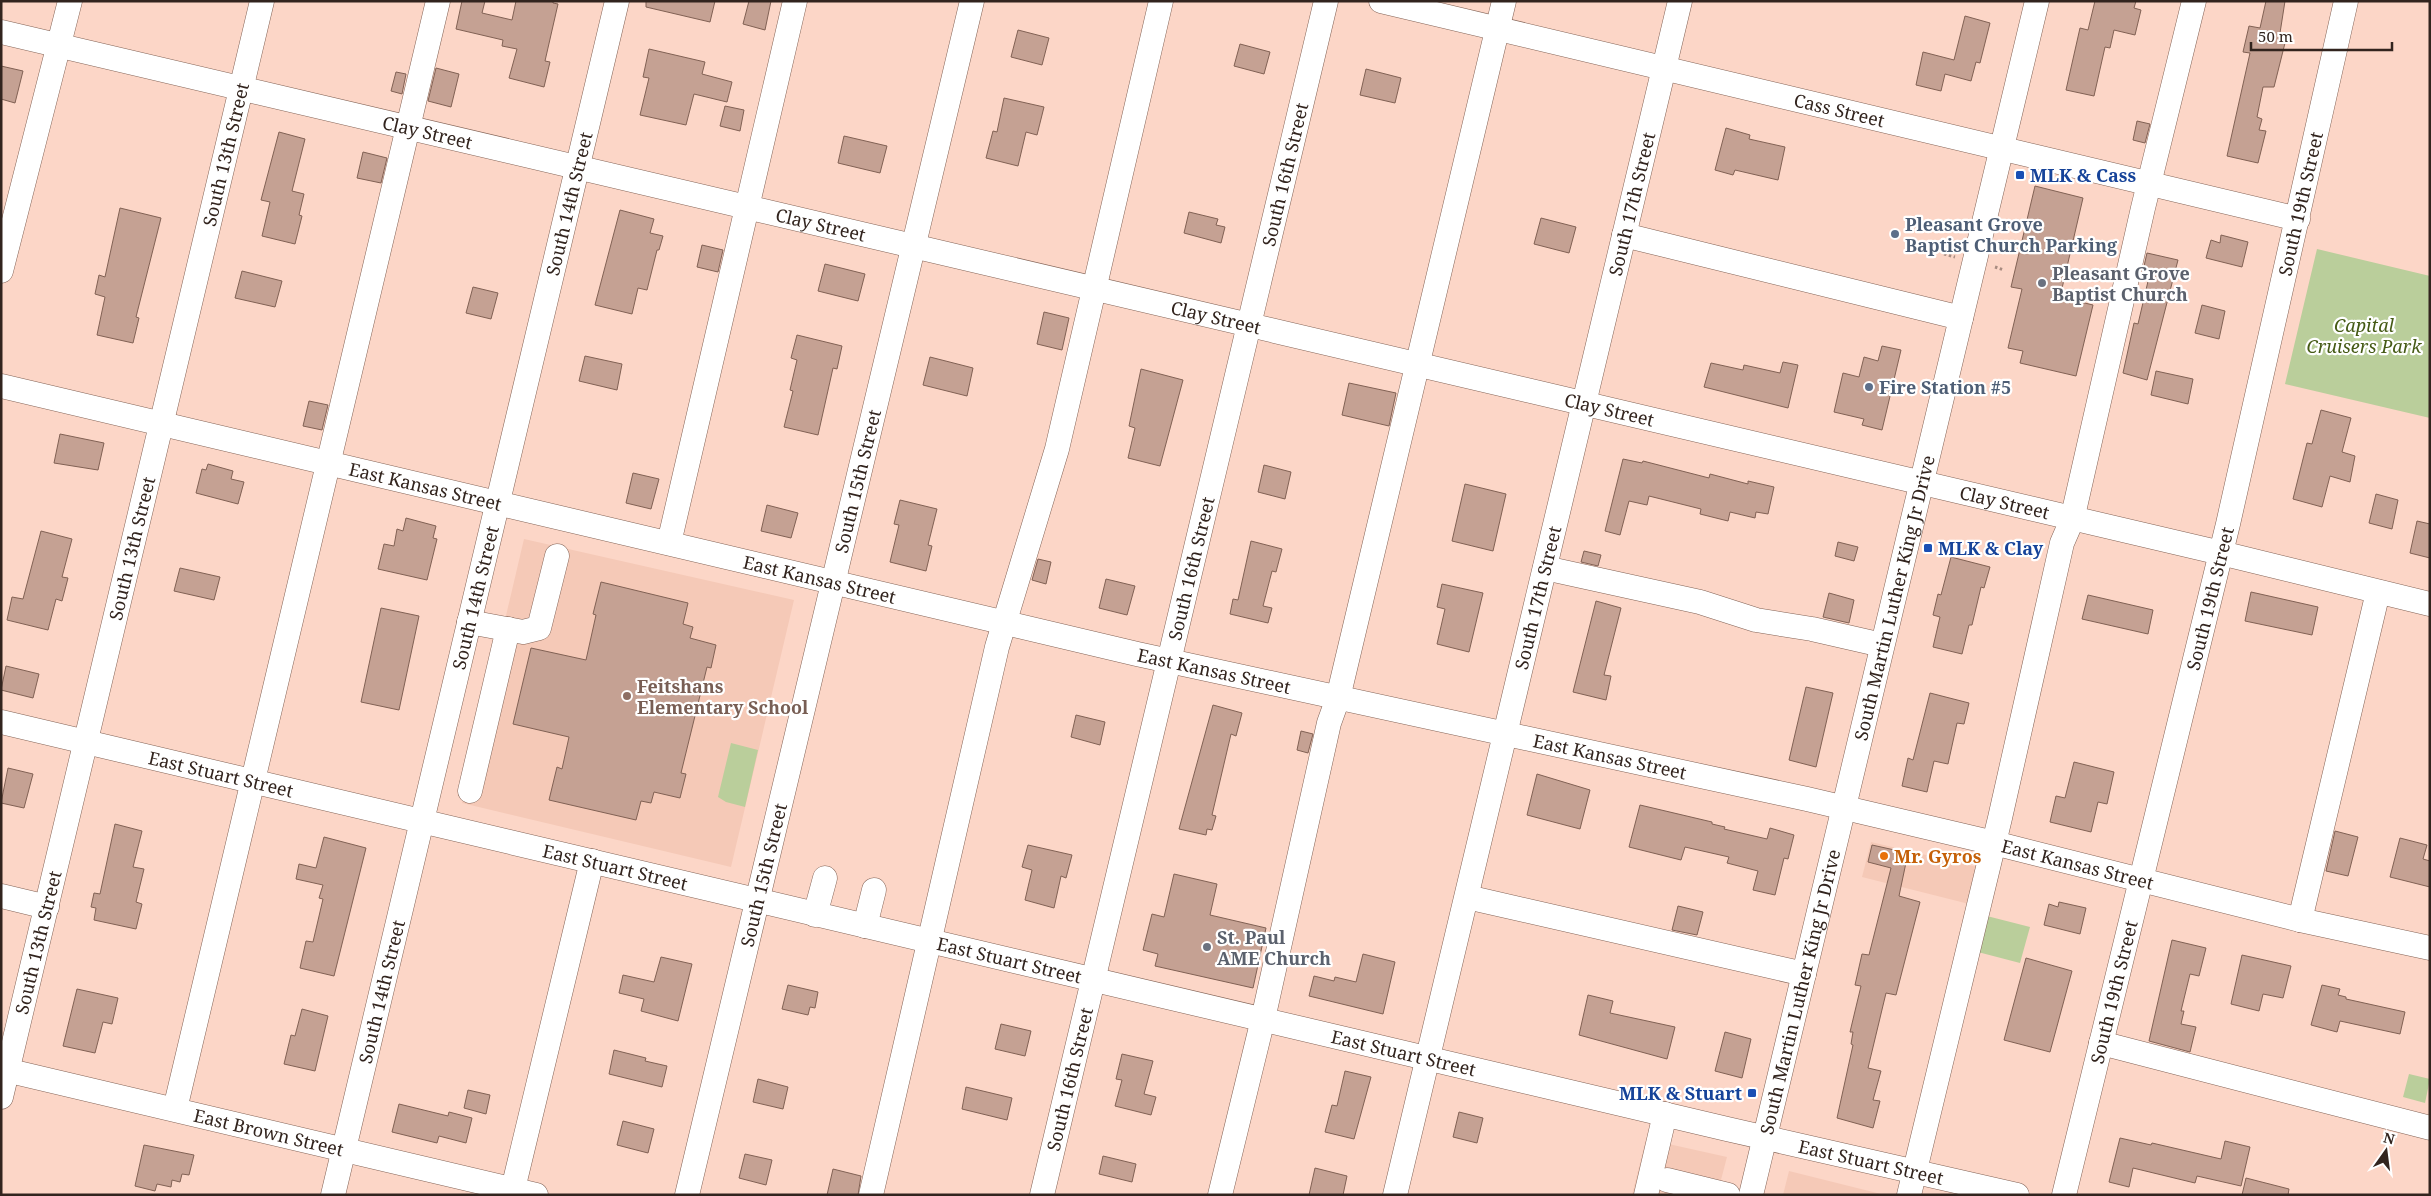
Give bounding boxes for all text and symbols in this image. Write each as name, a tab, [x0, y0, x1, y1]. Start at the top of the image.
scale bar	[2251, 20, 2392, 52]
text: 50 m	[2258, 26, 2293, 46]
street label: South 13th Street	[197, 80, 254, 229]
street label: Cass Street	[1792, 88, 1887, 132]
street label: South 16th Street	[1256, 100, 1313, 249]
street label: Clay Street	[380, 110, 475, 154]
street label: South 14th Street	[540, 129, 597, 278]
street label: South 19th Street	[2272, 129, 2328, 278]
street label: South 17th Street	[1603, 130, 1660, 278]
place label: MLK & Cass	[2030, 163, 2136, 187]
marker: MLK & Cass	[2014, 169, 2026, 181]
street label: Clay Street	[773, 202, 868, 247]
place label: Pleasant Grove Baptist Church Parking	[1905, 212, 2118, 257]
marker: Pleasant Grove Baptist Church Parking	[1889, 228, 1901, 240]
place label: Pleasant Grove Baptist Church	[2052, 261, 2190, 306]
marker: Pleasant Grove Baptist Church	[2036, 277, 2048, 289]
street label: Clay Street	[1169, 295, 1263, 339]
park label: Capital Cruisers Park	[2307, 313, 2422, 358]
place label: Fire Station #5	[1879, 375, 2011, 399]
marker: Fire Station #5	[1863, 381, 1875, 393]
street label: Clay Street	[1562, 387, 1657, 432]
street label: South 15th Street	[829, 407, 886, 555]
street label: South Martin Luther King Jr Drive	[1848, 453, 1940, 743]
street label: East Kansas Street	[347, 456, 504, 516]
street label: South 13th Street	[103, 474, 160, 623]
street label: Clay Street	[1957, 480, 2052, 524]
street label: South 16th Street	[1162, 494, 1220, 643]
street label: South 14th Street	[446, 523, 504, 672]
street label: South 17th Street	[1509, 524, 1566, 672]
street label: South 19th Street	[2181, 524, 2239, 673]
place label: MLK & Clay	[1938, 536, 2044, 560]
marker: MLK & Clay	[1922, 542, 1934, 554]
street label: East Kansas Street	[741, 549, 898, 609]
street label: East Kansas Street	[1135, 642, 1293, 699]
place label: Feitshans Elementary School	[637, 674, 809, 719]
marker: Feitshans Elementary School	[621, 690, 633, 702]
street label: East Kansas Street	[1531, 728, 1689, 785]
street label: East Stuart Street	[146, 745, 296, 803]
street label: South 15th Street	[735, 801, 792, 949]
street label: East Kansas Street	[1999, 833, 2156, 895]
street label: East Stuart Street	[540, 838, 690, 895]
place label: Mr. Gyros	[1894, 844, 1982, 868]
street label: South Martin Luther King Jr Drive	[1754, 847, 1845, 1137]
marker: Mr. Gyros	[1878, 850, 1890, 862]
street label: South 13th Street	[9, 868, 67, 1017]
street label: South 14th Street	[353, 917, 410, 1066]
street label: South 19th Street	[2085, 918, 2143, 1066]
place label: St. Paul AME Church	[1217, 925, 1331, 970]
street label: East Stuart Street	[935, 931, 1084, 988]
marker: St. Paul AME Church	[1201, 941, 1213, 953]
street label: South 16th Street	[1041, 1005, 1098, 1153]
street label: East Stuart Street	[1329, 1024, 1478, 1081]
place label: MLK & Stuart	[1619, 1081, 1742, 1105]
marker: MLK & Stuart	[1746, 1087, 1758, 1099]
street label: East Brown Street	[191, 1103, 346, 1161]
north arrow	[2361, 1126, 2411, 1176]
text: N	[2382, 1127, 2397, 1148]
street label: East Stuart Street	[1796, 1134, 1946, 1190]

